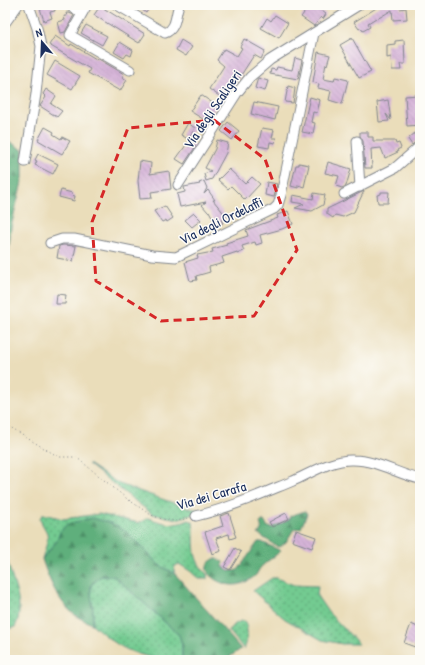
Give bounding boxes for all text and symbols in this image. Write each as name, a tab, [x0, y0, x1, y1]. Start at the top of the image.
north arrow	[22, 22, 62, 62]
text: N	[34, 25, 44, 40]
street label: Via degli Scaligeri	[179, 66, 246, 153]
street label: Via degli Ordelaffi	[176, 192, 266, 249]
street label: Via dei Carafa	[174, 476, 249, 514]

